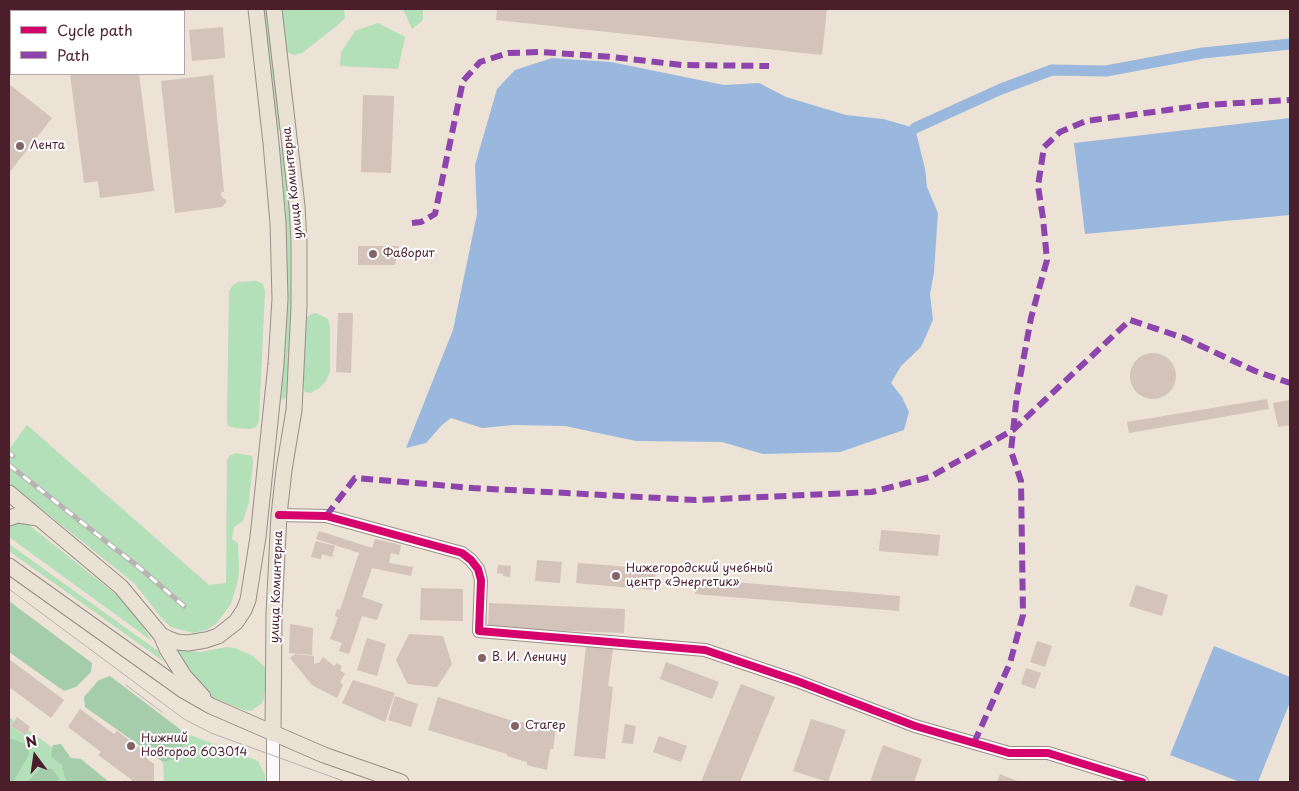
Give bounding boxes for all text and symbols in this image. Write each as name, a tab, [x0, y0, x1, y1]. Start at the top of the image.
legend	[10, 10, 185, 75]
text: Cycle path	[57, 18, 133, 41]
text: Path	[57, 43, 89, 66]
street label: улица Коминтерна	[280, 126, 306, 240]
place label: Лента	[30, 139, 65, 153]
marker: Лента	[14, 140, 26, 152]
place label: Фаворит	[383, 247, 435, 261]
marker: Фаворит	[367, 248, 379, 260]
street label: улица Коминтерна	[268, 531, 286, 643]
place label: Нижегородский учебный центр «Энергетик»	[626, 562, 773, 590]
marker: Нижегородский учебный центр «Энергетик»	[610, 570, 622, 582]
place label: В. И. Ленину	[492, 651, 567, 665]
marker: В. И. Ленину	[476, 652, 488, 664]
place label: Стагер	[525, 719, 566, 733]
marker: Стагер	[509, 720, 521, 732]
text: N	[23, 729, 39, 752]
north arrow	[10, 731, 60, 781]
place label: Нижний Новгород 603014	[141, 732, 247, 760]
marker: Нижний Новгород 603014	[125, 740, 137, 752]

